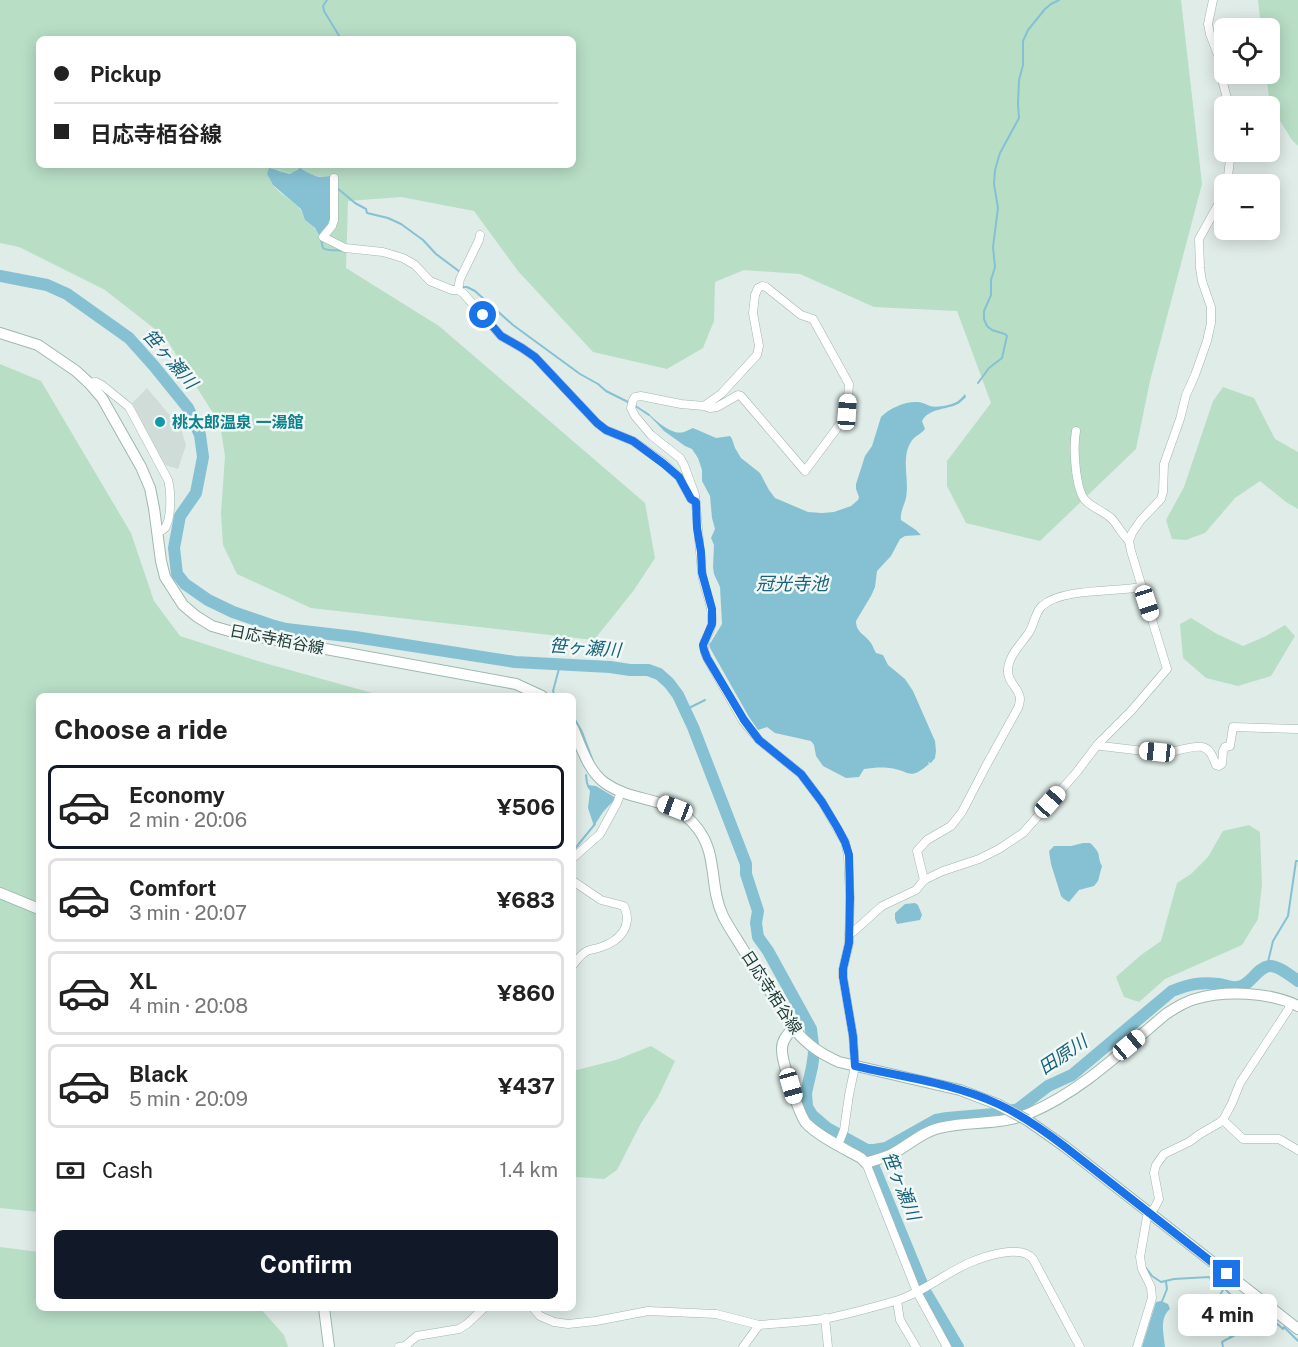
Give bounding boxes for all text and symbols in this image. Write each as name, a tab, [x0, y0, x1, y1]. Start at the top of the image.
map controls	[1214, 18, 1280, 240]
button: locate	[1214, 18, 1280, 84]
text: Pickup	[90, 61, 161, 87]
button: +	[1214, 96, 1280, 162]
text: 日応寺栢谷線	[90, 121, 222, 147]
button: −	[1214, 174, 1280, 240]
route start	[469, 301, 496, 328]
water label: 笹ヶ瀬川	[139, 325, 203, 394]
car	[837, 393, 857, 431]
place label: 桃太郎温泉 一湯館	[172, 413, 304, 432]
marker: 桃太郎温泉 一湯館	[153, 415, 167, 429]
water label: 冠光寺池	[756, 573, 830, 594]
car	[1133, 583, 1161, 623]
street label: 日応寺栢谷線	[228, 621, 326, 658]
water label: 笹ヶ瀬川	[548, 635, 624, 661]
text: Choose a ride	[54, 713, 228, 745]
car	[1138, 741, 1176, 763]
icon: car	[57, 780, 111, 834]
text: Economy	[129, 782, 225, 808]
car	[1031, 783, 1069, 821]
car	[655, 793, 695, 823]
text: ¥506	[497, 794, 555, 820]
text: 2 min · 20:06	[129, 808, 247, 832]
icon: car	[57, 873, 111, 927]
text: Comfort	[129, 875, 216, 901]
text: ¥683	[497, 887, 555, 913]
text: 3 min · 20:07	[129, 901, 247, 925]
street label: 日応寺栢谷線	[737, 947, 806, 1038]
icon: car	[57, 966, 111, 1020]
text: XL	[129, 968, 157, 994]
text: ¥860	[497, 980, 555, 1006]
text: 4 min · 20:08	[129, 994, 248, 1018]
car	[1109, 1027, 1149, 1063]
water label: 田原川	[1034, 1030, 1093, 1078]
icon: car	[57, 1059, 111, 1113]
text: Black	[129, 1061, 188, 1087]
car	[777, 1066, 805, 1106]
text: ¥437	[498, 1073, 555, 1099]
text: 5 min · 20:09	[129, 1087, 248, 1111]
water label: 笹ヶ瀬川	[878, 1149, 925, 1225]
icon: cash	[54, 1154, 87, 1187]
text: Cash	[102, 1157, 153, 1183]
text: 1.4 km	[500, 1158, 558, 1182]
button: Confirm	[54, 1230, 558, 1299]
route end	[1213, 1260, 1240, 1287]
callout: 4 min	[1178, 1295, 1276, 1337]
text: 4 min	[1201, 1303, 1254, 1327]

